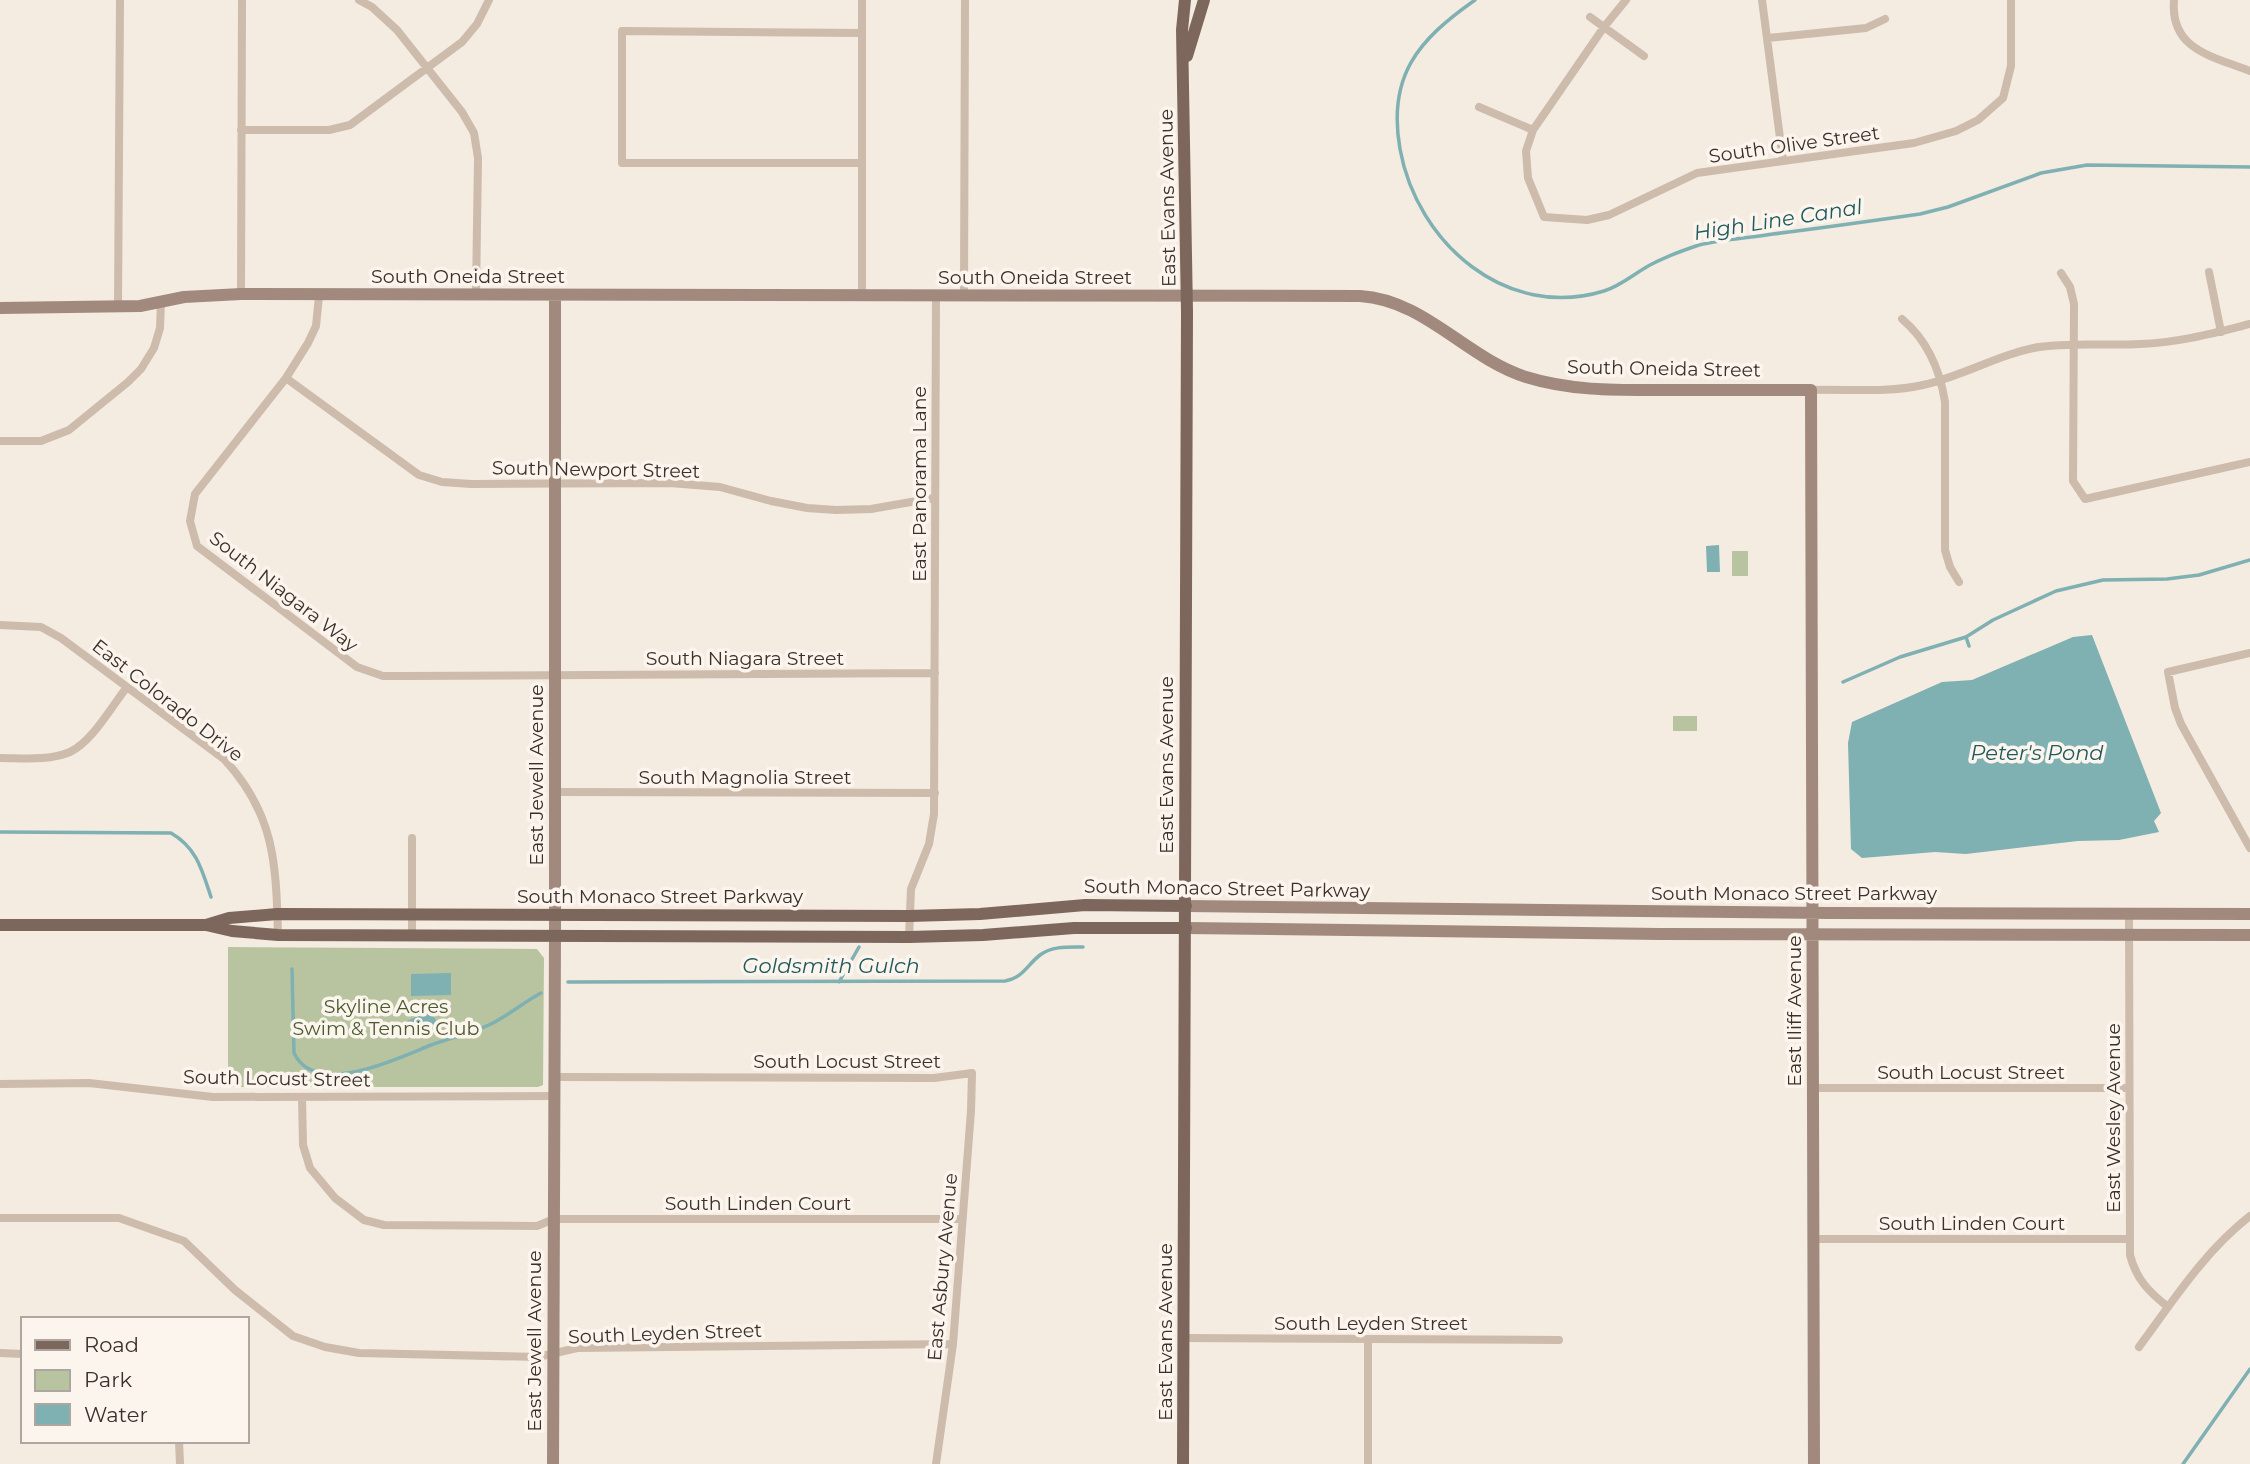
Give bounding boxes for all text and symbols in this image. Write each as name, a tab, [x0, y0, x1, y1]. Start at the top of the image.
street label: East Evans Avenue	[1154, 109, 1181, 287]
street label: South Olive Street	[1707, 121, 1881, 168]
water label: High Line Canal	[1692, 194, 1864, 245]
street label: South Oneida Street	[371, 265, 565, 288]
street label: South Oneida Street	[938, 266, 1132, 289]
street label: South Oneida Street	[1567, 355, 1761, 382]
street label: East Panorama Lane	[908, 386, 931, 582]
street label: South Newport Street	[492, 456, 701, 483]
street label: South Niagara Way	[205, 526, 363, 657]
street label: East Colorado Drive	[88, 634, 248, 767]
street label: South Niagara Street	[646, 647, 844, 670]
street label: East Evans Avenue	[1155, 676, 1178, 854]
street label: East Jewell Avenue	[525, 684, 548, 866]
water label: Peter's Pond	[1970, 740, 2104, 765]
street label: South Magnolia Street	[639, 766, 852, 789]
street label: South Monaco Street Parkway	[1084, 875, 1371, 903]
street label: South Monaco Street Parkway	[1651, 882, 1938, 905]
street label: South Monaco Street Parkway	[517, 885, 804, 908]
street label: East Iliff Avenue	[1783, 935, 1806, 1087]
water label: Goldsmith Gulch	[742, 953, 920, 978]
park label: Skyline Acres Swim & Tennis Club	[293, 995, 479, 1040]
street label: East Wesley Avenue	[2102, 1023, 2125, 1213]
street label: South Locust Street	[753, 1050, 941, 1073]
street label: South Locust Street	[1877, 1061, 2065, 1084]
street label: South Locust Street	[183, 1065, 371, 1092]
street label: East Asbury Avenue	[923, 1172, 962, 1362]
street label: South Linden Court	[665, 1192, 852, 1215]
street label: South Linden Court	[1879, 1212, 2066, 1235]
street label: East Evans Avenue	[1154, 1243, 1177, 1421]
street label: East Jewell Avenue	[523, 1250, 546, 1432]
street label: South Leyden Street	[1274, 1312, 1468, 1335]
legend	[21, 1317, 248, 1443]
street label: South Leyden Street	[568, 1319, 763, 1348]
text: Road	[84, 1332, 139, 1357]
text: Park	[84, 1367, 132, 1392]
text: Water	[84, 1402, 148, 1427]

